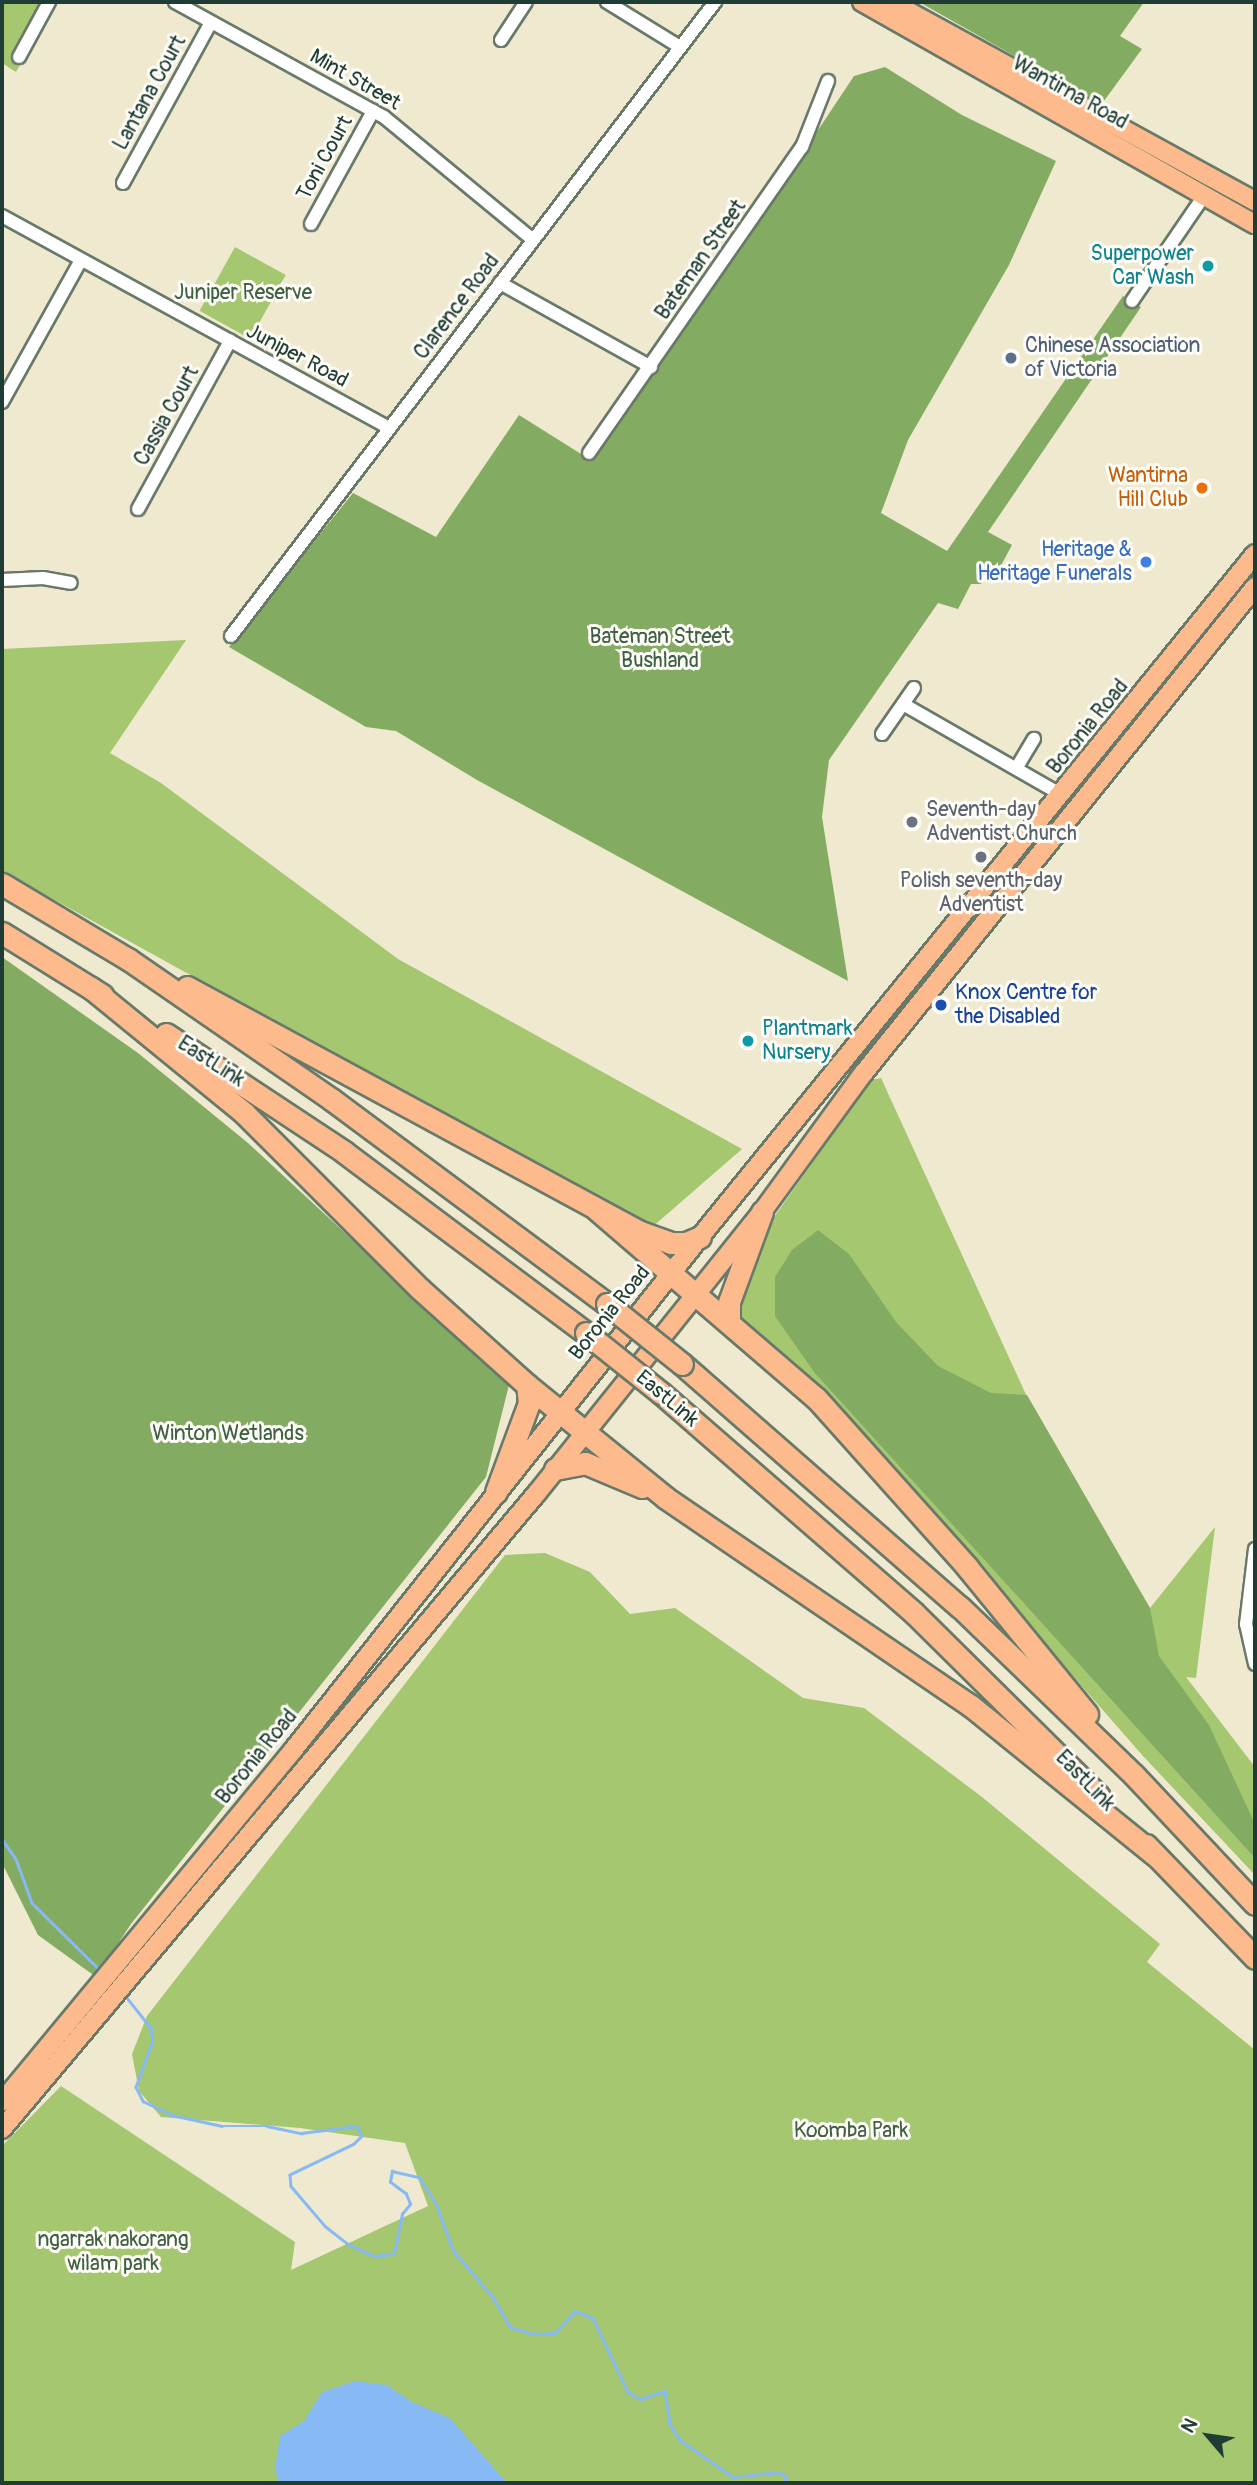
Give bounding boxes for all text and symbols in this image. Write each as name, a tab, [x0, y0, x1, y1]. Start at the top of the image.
street label: Lantana Court	[108, 31, 192, 155]
street label: Mint Street	[305, 44, 405, 116]
street label: Wantirna Road	[1008, 51, 1132, 135]
street label: Toni Court	[292, 111, 358, 205]
street label: Bateman Street	[650, 195, 752, 325]
place label: Superpower Car Wash	[1090, 241, 1194, 291]
street label: Clarence Road	[409, 249, 505, 365]
marker: Superpower Car Wash	[1200, 258, 1216, 274]
park label: Juniper Reserve	[174, 280, 312, 306]
street label: Juniper Road	[242, 319, 352, 393]
place label: Chinese Association of Victoria	[1025, 333, 1200, 383]
marker: Chinese Association of Victoria	[1003, 350, 1019, 366]
street label: Cassia Court	[129, 362, 205, 470]
place label: Wantirna Hill Club	[1108, 463, 1188, 513]
marker: Wantirna Hill Club	[1194, 480, 1210, 496]
place label: Heritage & Heritage Funerals	[977, 537, 1132, 587]
marker: Heritage & Heritage Funerals	[1138, 554, 1154, 570]
park label: Bateman Street Bushland	[590, 624, 730, 674]
street label: Boronia Road	[1042, 674, 1134, 780]
place label: Seventh-day Adventist Church	[926, 797, 1077, 847]
marker: Seventh-day Adventist Church	[904, 814, 920, 830]
marker: Polish seventh-day Adventist	[973, 849, 989, 865]
place label: Polish seventh-day Adventist	[900, 868, 1062, 918]
place label: Knox Centre for the Disabled	[955, 980, 1097, 1030]
marker: Knox Centre for the Disabled	[933, 997, 949, 1013]
place label: Plantmark Nursery	[762, 1016, 853, 1066]
street label: EastLink	[173, 1031, 249, 1093]
marker: Plantmark Nursery	[740, 1033, 756, 1049]
street label: Boronia Road	[564, 1260, 656, 1366]
street label: EastLink	[630, 1365, 704, 1433]
park label: Winton Wetlands	[152, 1421, 304, 1447]
street label: Boronia Road	[211, 1704, 303, 1810]
street label: EastLink	[1050, 1745, 1120, 1817]
park label: Koomba Park	[794, 2118, 908, 2144]
park label: ngarrak nakorang wilam park	[37, 2227, 189, 2277]
north arrow	[1173, 2401, 1243, 2471]
text: N	[1176, 2414, 1203, 2437]

